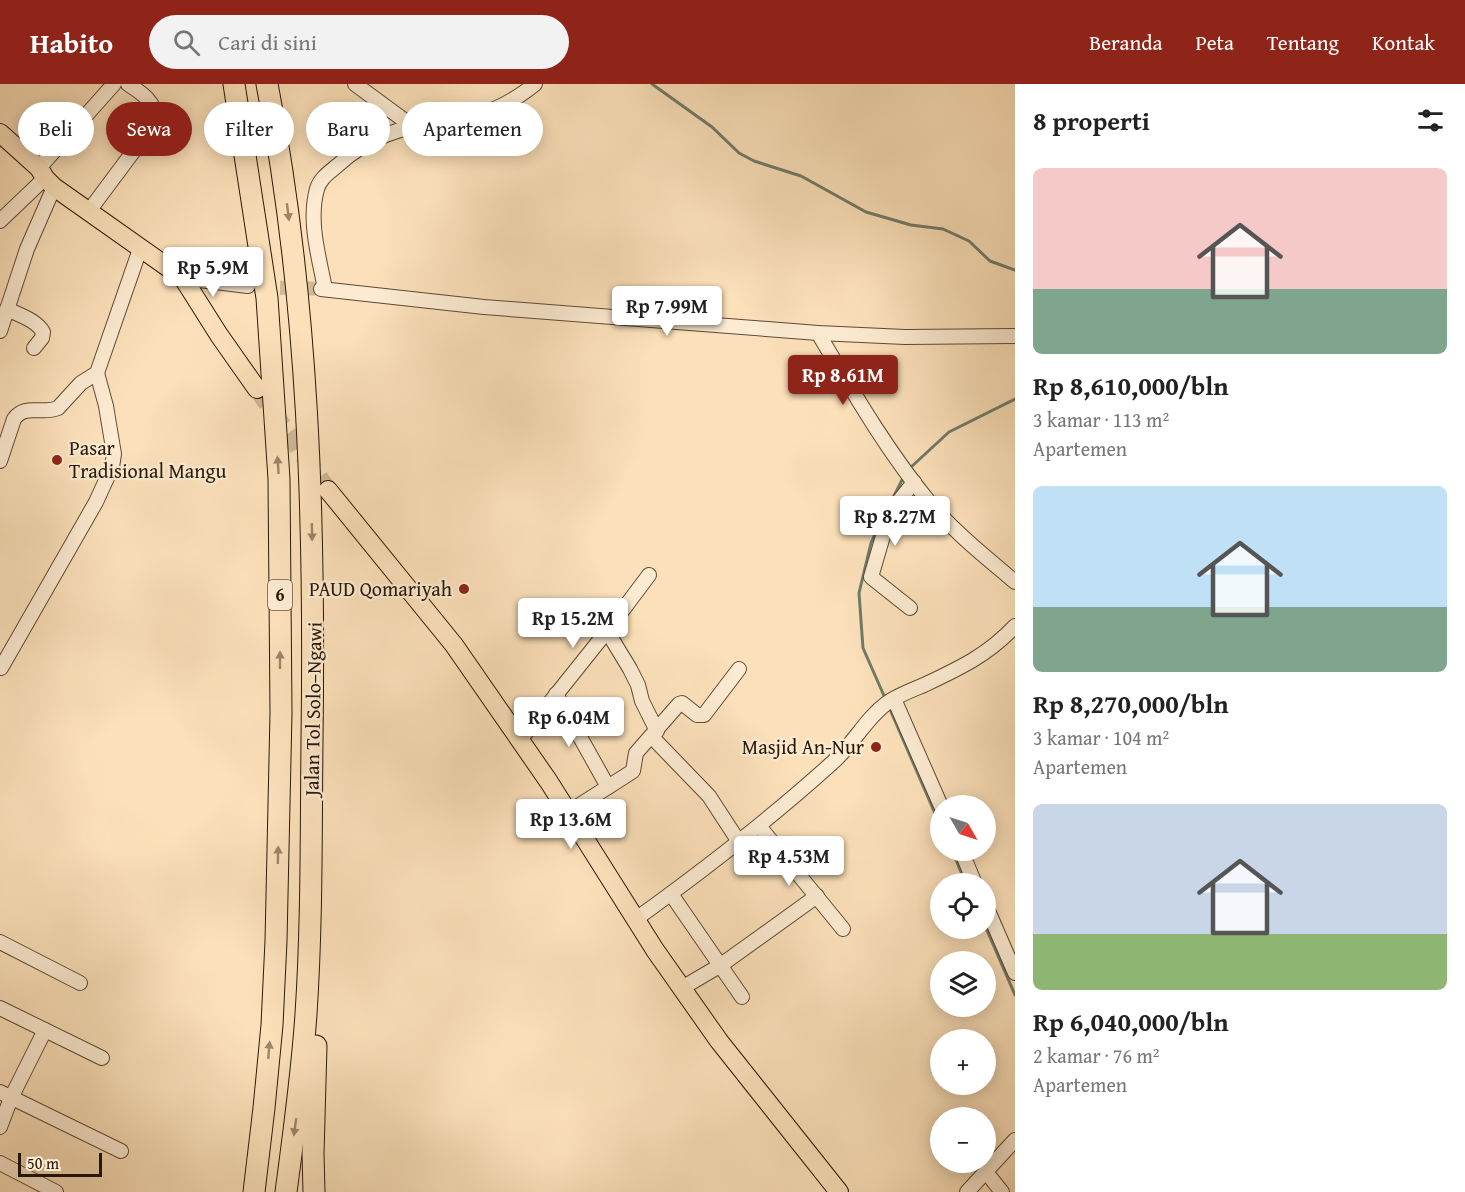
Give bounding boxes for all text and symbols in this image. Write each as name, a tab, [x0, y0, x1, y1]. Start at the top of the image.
search box	[149, 15, 569, 69]
text: Habito	[30, 22, 113, 63]
icon: search	[170, 26, 203, 59]
text: Cari di sini	[218, 26, 317, 58]
text: Beranda	[1089, 27, 1162, 58]
text: Peta	[1195, 27, 1234, 58]
text: Tentang	[1267, 27, 1339, 58]
text: Kontak	[1372, 27, 1435, 58]
text: 8 properti	[1033, 101, 1150, 140]
chip: Beli	[18, 102, 94, 156]
chip: Sewa	[106, 102, 192, 156]
chip: Filter	[204, 102, 294, 156]
chip: Baru	[306, 102, 390, 156]
chip: Apartemen	[402, 102, 543, 156]
icon: filters	[1414, 104, 1447, 137]
one-way arrow	[283, 202, 292, 221]
icon: home	[1186, 207, 1294, 315]
pin: Rp 5.9M	[158, 247, 268, 298]
text: Rp 5.9M	[177, 252, 249, 281]
pin: Rp 7.99M	[605, 286, 729, 337]
text: Rp 7.99M	[626, 291, 708, 320]
pin: Rp 8.61M	[781, 355, 905, 406]
text: Rp 8.61M	[802, 360, 884, 389]
text: Rp 8,610,000/bln	[1033, 366, 1229, 405]
text: 3 kamar · 113 m²	[1033, 405, 1169, 434]
place label: Pasar Tradisional Mangu	[69, 433, 226, 485]
text: Apartemen	[1033, 434, 1127, 463]
marker: Pasar Tradisional Mangu	[50, 453, 64, 467]
one-way arrow	[273, 456, 283, 475]
pin: Rp 8.27M	[833, 496, 957, 547]
text: Rp 8.27M	[854, 501, 936, 530]
one-way arrow	[307, 522, 316, 541]
icon: home	[1186, 525, 1294, 633]
place label: PAUD Qomariyah	[309, 574, 452, 603]
road number: 6	[268, 580, 292, 610]
marker: PAUD Qomariyah	[457, 582, 471, 596]
pin: Rp 15.2M	[511, 598, 635, 649]
text: Rp 15.2M	[532, 603, 614, 632]
street label: Jalan Tol Solo–Ngawi	[296, 621, 329, 799]
one-way arrow	[275, 651, 285, 670]
text: Rp 8,270,000/bln	[1033, 684, 1229, 723]
pin: Rp 6.04M	[507, 697, 631, 748]
text: Rp 6.04M	[528, 702, 610, 731]
text: 3 kamar · 104 m²	[1033, 723, 1169, 752]
place label: Masjid An-Nur	[742, 732, 864, 761]
marker: Masjid An-Nur	[869, 740, 883, 754]
text: Apartemen	[1033, 752, 1127, 781]
north arrow	[930, 795, 996, 861]
map controls	[930, 795, 996, 1173]
pin: Rp 13.6M	[509, 799, 633, 850]
text: Rp 13.6M	[530, 804, 612, 833]
pin: Rp 4.53M	[727, 836, 851, 887]
text: Rp 4.53M	[748, 841, 830, 870]
icon: home	[1186, 843, 1294, 951]
one-way arrow	[273, 846, 282, 865]
button: locate	[930, 873, 996, 939]
button: layers	[930, 951, 996, 1017]
text: Rp 6,040,000/bln	[1033, 1002, 1229, 1041]
button: +	[930, 1029, 996, 1095]
one-way arrow	[265, 1040, 274, 1059]
text: 2 kamar · 76 m²	[1033, 1041, 1160, 1070]
text: Apartemen	[1033, 1070, 1127, 1099]
button: −	[930, 1107, 996, 1173]
one-way arrow	[290, 1118, 300, 1137]
scale bar	[18, 1150, 102, 1178]
text: 50 m	[27, 1151, 59, 1175]

